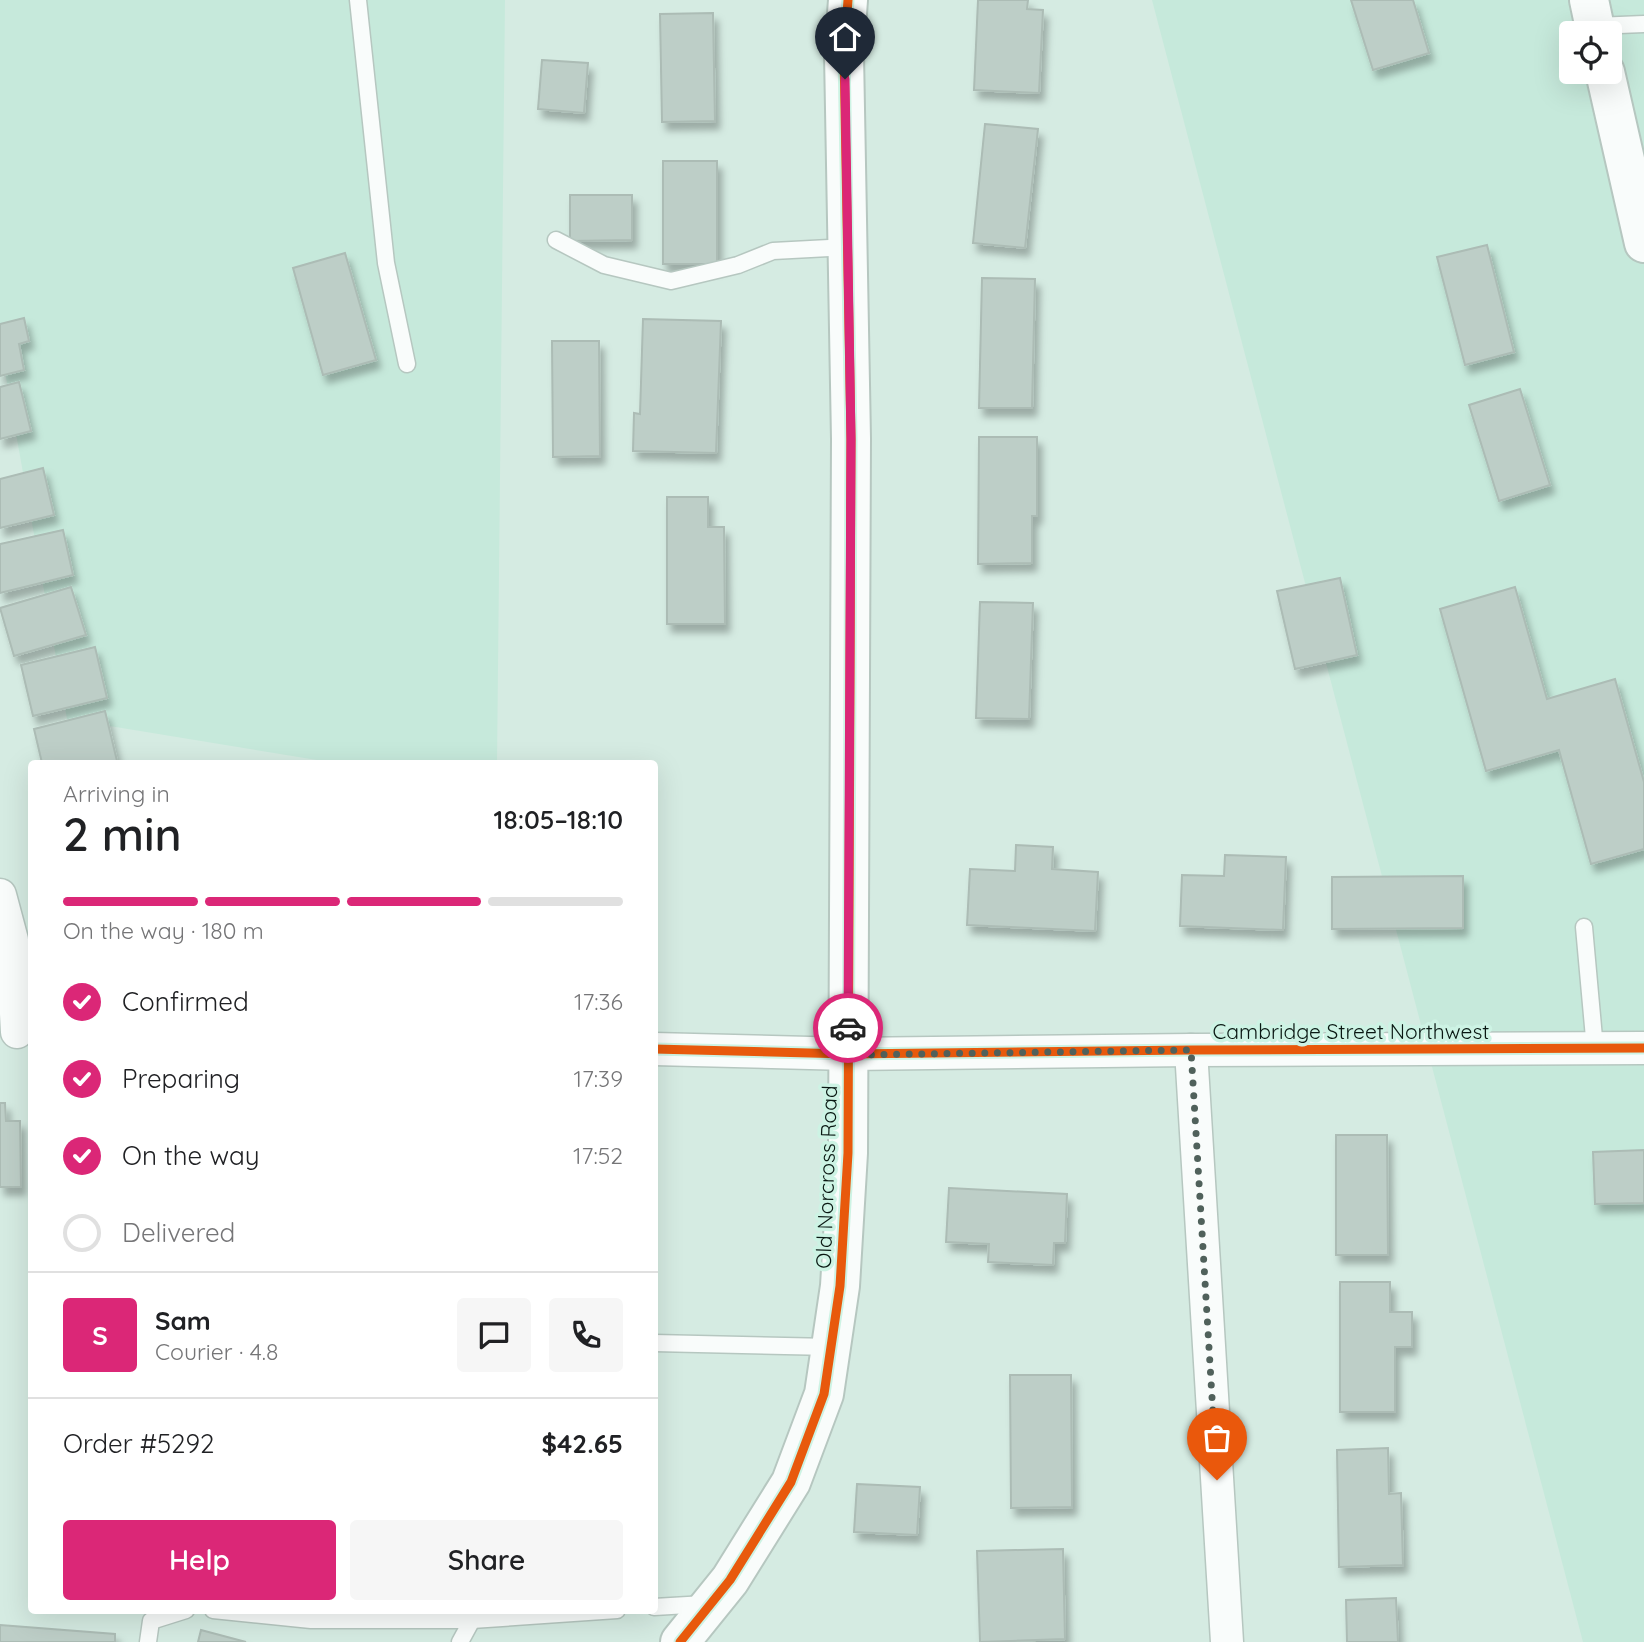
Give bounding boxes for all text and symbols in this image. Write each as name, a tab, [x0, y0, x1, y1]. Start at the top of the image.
pin	[815, 7, 875, 79]
icon: home	[826, 18, 864, 56]
map controls	[1559, 21, 1622, 84]
button: locate	[1559, 21, 1622, 84]
text: Arriving in	[63, 779, 170, 808]
text: 18:05–18:10	[494, 803, 623, 836]
text: 2 min	[63, 805, 182, 863]
text: On the way · 180 m	[63, 916, 264, 945]
icon: check	[63, 983, 101, 1021]
text: Confirmed	[122, 985, 249, 1018]
text: 17:36	[574, 987, 623, 1016]
courier	[813, 993, 883, 1063]
icon: car	[829, 1009, 867, 1047]
street label: Cambridge Street Northwest	[1213, 1018, 1489, 1044]
icon: check	[63, 1060, 101, 1098]
text: Preparing	[122, 1062, 240, 1095]
text: 17:39	[574, 1064, 623, 1093]
street label: Old Norcross Road	[810, 1085, 842, 1269]
icon: check	[63, 1137, 101, 1175]
text: On the way	[122, 1139, 260, 1172]
text: 17:52	[573, 1141, 623, 1170]
text: Delivered	[122, 1216, 235, 1249]
button: chat	[457, 1298, 531, 1372]
button: phone	[549, 1298, 623, 1372]
text: Sam	[155, 1304, 211, 1337]
text: S	[92, 1319, 108, 1352]
text: Courier · 4.8	[155, 1337, 278, 1366]
pin	[1187, 1408, 1247, 1480]
icon: bag	[1198, 1419, 1236, 1457]
text: Order #5292	[63, 1427, 214, 1460]
text: $42.65	[542, 1427, 623, 1460]
button: Help	[63, 1520, 336, 1600]
button: Share	[350, 1520, 623, 1600]

